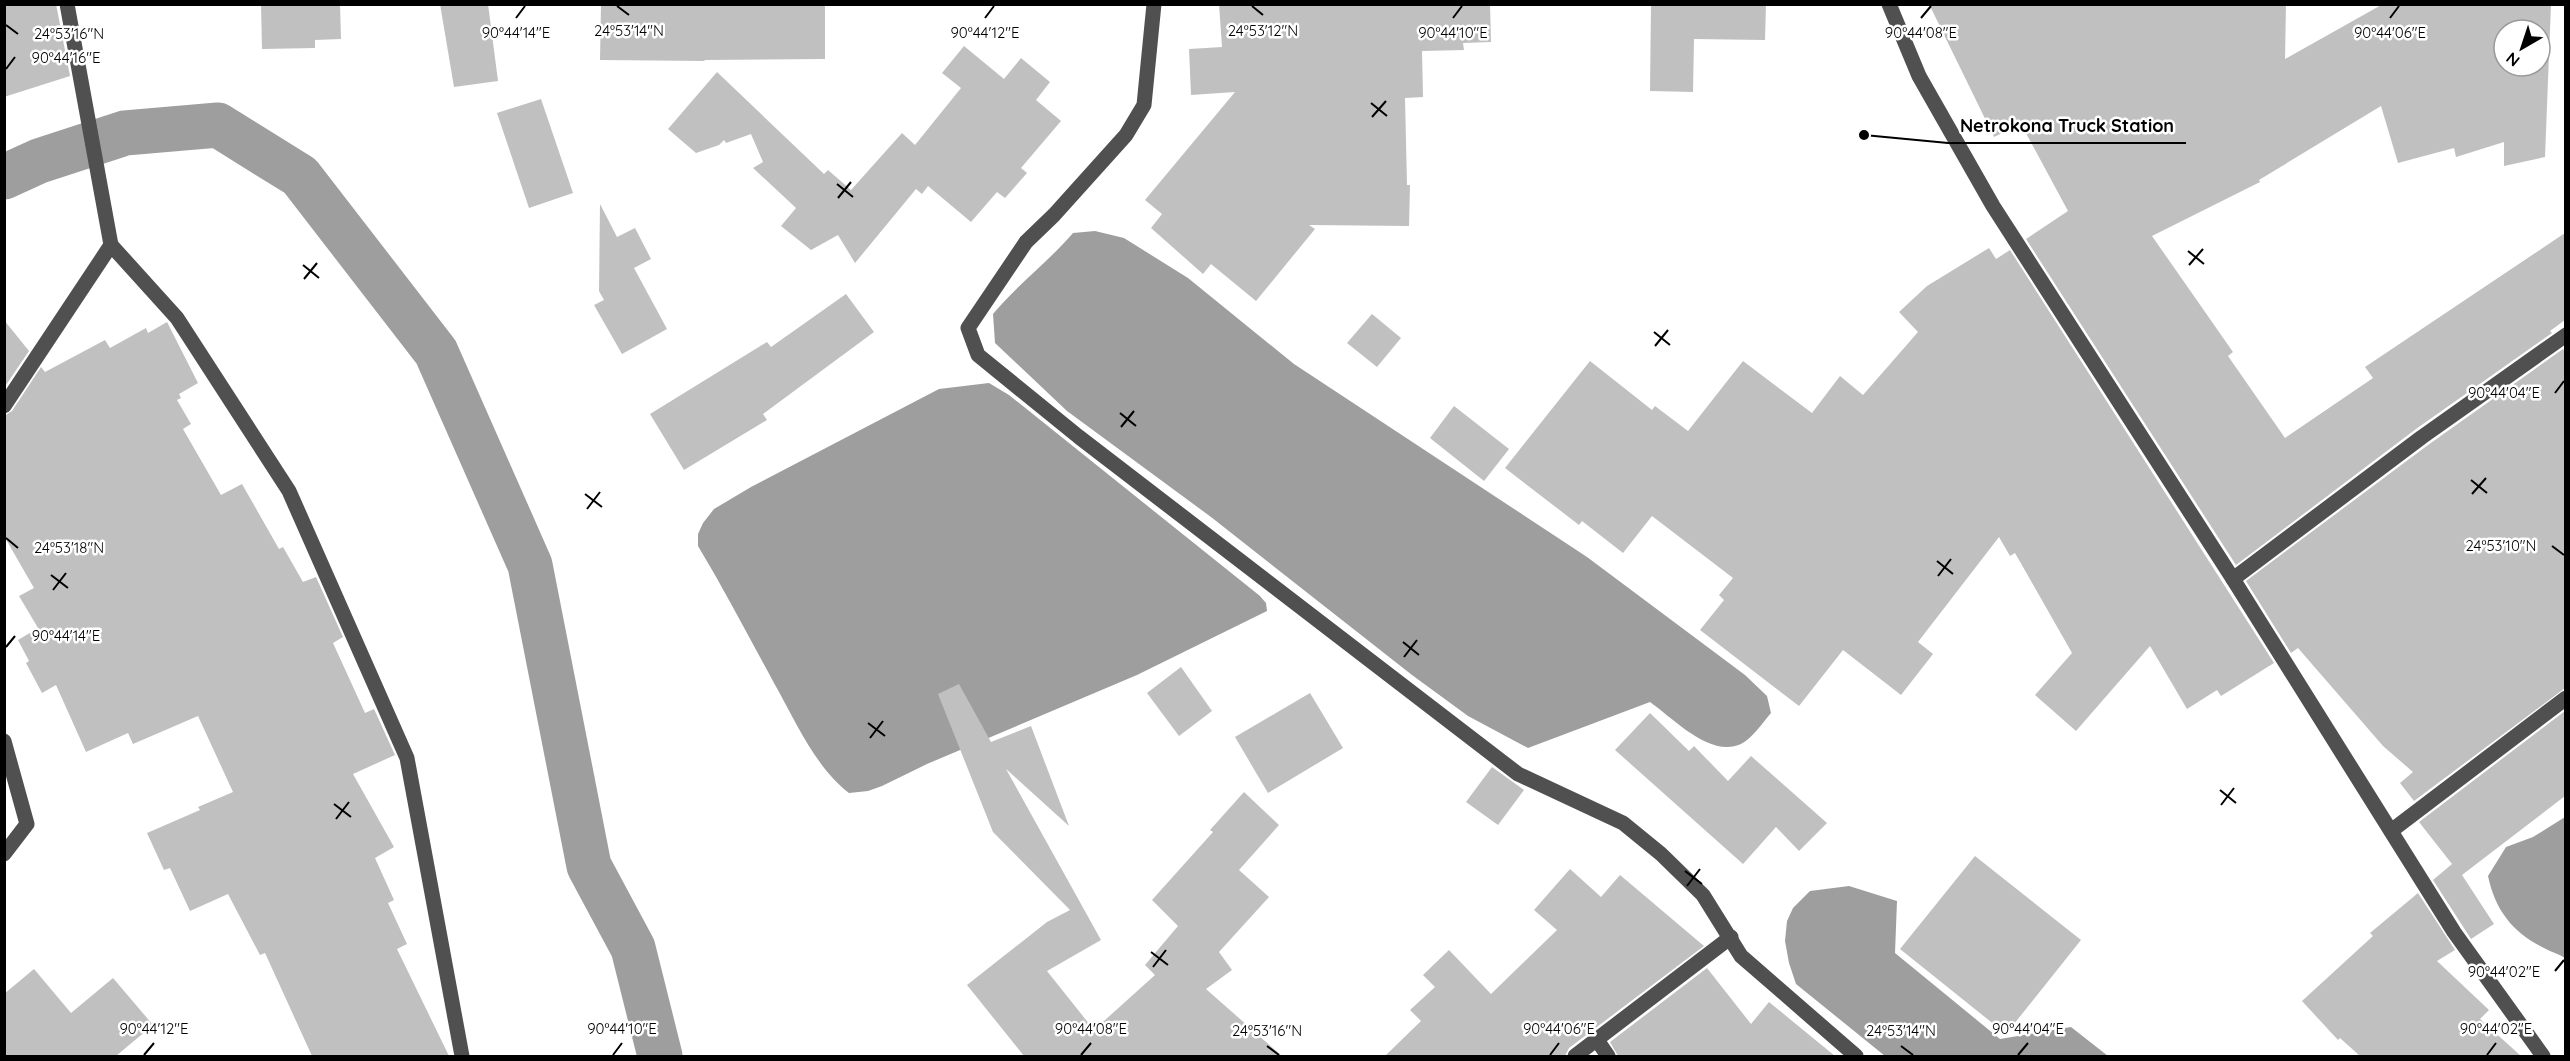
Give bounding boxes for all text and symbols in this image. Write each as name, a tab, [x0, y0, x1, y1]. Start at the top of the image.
north arrow	[2492, 18, 2552, 78]
text: 24°53'14"N	[594, 21, 664, 40]
text: 24°53'12"N	[1228, 21, 1298, 40]
text: 90°44'14"E	[482, 23, 550, 42]
text: 90°44'12"E	[950, 23, 1020, 42]
text: 90°44'10"E	[1418, 23, 1488, 42]
text: 90°44'08"E	[1885, 23, 1957, 42]
text: 90°44'06"E	[2354, 23, 2426, 42]
text: 24°53'16"N	[34, 24, 104, 43]
text: 90°44'16"E	[32, 48, 100, 67]
text: N	[2502, 48, 2523, 71]
callout: Netrokona Truck Station	[1948, 107, 2186, 143]
text: Netrokona Truck Station	[1960, 114, 2174, 137]
text: 90°44'04"E	[2468, 383, 2540, 402]
text: 24°53'10"N	[2465, 536, 2537, 555]
text: 24°53'18"N	[34, 538, 104, 557]
text: 90°44'14"E	[32, 626, 100, 645]
text: 90°44'02"E	[2468, 962, 2540, 981]
text: 90°44'12"E	[119, 1019, 189, 1038]
text: 90°44'10"E	[587, 1019, 657, 1038]
text: 90°44'08"E	[1055, 1019, 1127, 1038]
text: 90°44'06"E	[1523, 1019, 1595, 1038]
text: 90°44'04"E	[1992, 1019, 2064, 1038]
text: 90°44'02"E	[2460, 1019, 2532, 1038]
text: 24°53'16"N	[1232, 1021, 1302, 1040]
text: 24°53'14"N	[1866, 1021, 1936, 1040]

